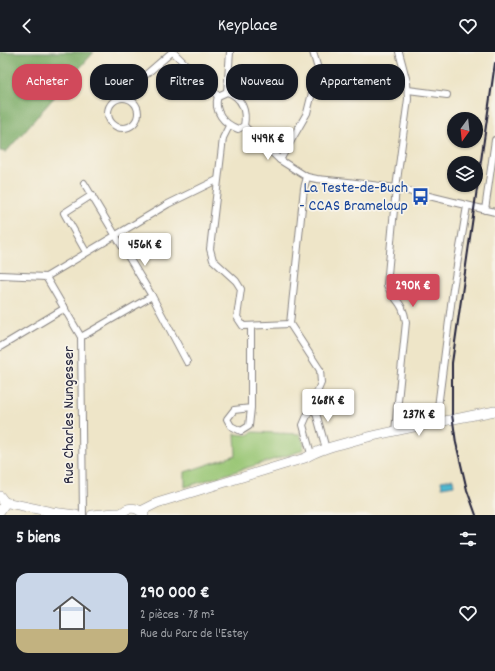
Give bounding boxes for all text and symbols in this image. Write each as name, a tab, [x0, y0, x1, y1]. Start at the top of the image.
text: Keyplace	[218, 14, 277, 39]
icon: back	[16, 15, 38, 37]
icon: heart	[457, 15, 479, 37]
chip: Acheter	[12, 64, 82, 100]
chip: Louer	[90, 64, 148, 100]
chip: Filtres	[156, 64, 218, 100]
chip: Nouveau	[226, 64, 298, 100]
chip: Appartement	[306, 64, 405, 100]
north arrow	[447, 112, 483, 148]
map controls	[447, 112, 483, 192]
pin: 449K €	[235, 127, 301, 161]
text: 449K €	[252, 130, 284, 149]
button: layers	[447, 156, 483, 192]
place label: La Teste-de-Buch - CCAS Brameloup	[299, 177, 408, 218]
bus stop icon: La Teste-de-Buch - CCAS Brameloup	[411, 187, 431, 207]
pin: 456K €	[112, 233, 178, 267]
text: 456K €	[128, 236, 162, 255]
pin: 290K €	[380, 274, 446, 308]
text: 290K €	[396, 277, 430, 296]
street label: Rue Charles Nungesser	[58, 346, 81, 484]
pin: 268K €	[295, 389, 361, 423]
text: 268K €	[311, 392, 345, 411]
pin: 237K €	[386, 403, 452, 437]
text: 237K €	[403, 406, 435, 425]
text: 5 biens	[16, 527, 61, 551]
icon: filters	[457, 528, 479, 550]
text: 290 000 €	[140, 582, 210, 606]
icon: home	[48, 589, 96, 637]
icon: heart	[457, 602, 479, 624]
text: 2 pièces · 78 m²	[140, 606, 215, 625]
text: Rue du Parc de l'Estey	[140, 625, 248, 644]

